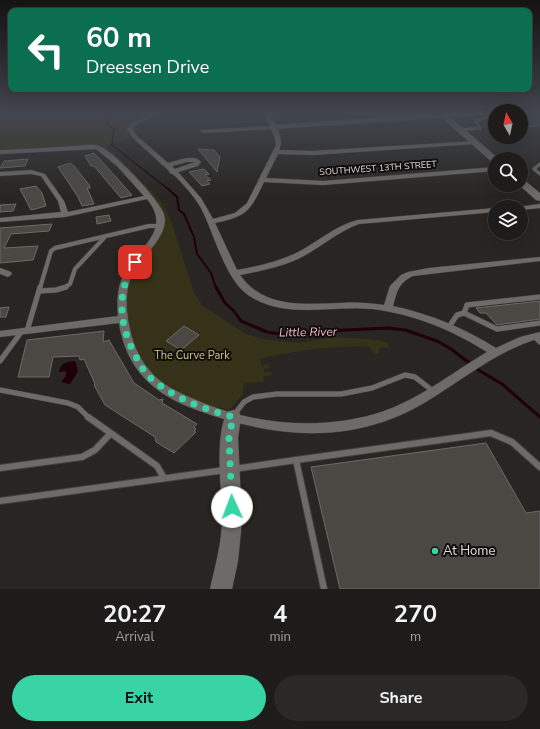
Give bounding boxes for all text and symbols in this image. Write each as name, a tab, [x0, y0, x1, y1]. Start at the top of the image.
text: 60 m	[86, 19, 152, 57]
icon: left	[20, 24, 72, 76]
text: Dreessen Drive	[86, 55, 209, 79]
north arrow	[488, 104, 528, 144]
map controls	[488, 104, 528, 240]
button: search	[488, 152, 528, 192]
street label: SOUTHWEST 13TH STREET	[319, 158, 438, 178]
button: layers	[488, 200, 528, 240]
pin	[118, 245, 152, 279]
icon: arrive	[124, 251, 146, 273]
water label: Little River	[279, 323, 338, 341]
park label: The Curve Park	[154, 348, 230, 363]
position arrow	[211, 486, 253, 528]
place label: At Home	[443, 542, 495, 560]
marker: At Home	[430, 546, 440, 556]
text: 20:27	[103, 598, 166, 630]
text: 4	[273, 598, 287, 630]
text: 270	[394, 598, 437, 630]
text: Arrival	[115, 628, 154, 646]
text: min	[269, 628, 291, 646]
text: m	[410, 628, 421, 646]
button: Exit	[12, 675, 266, 721]
button: Share	[274, 675, 528, 721]

